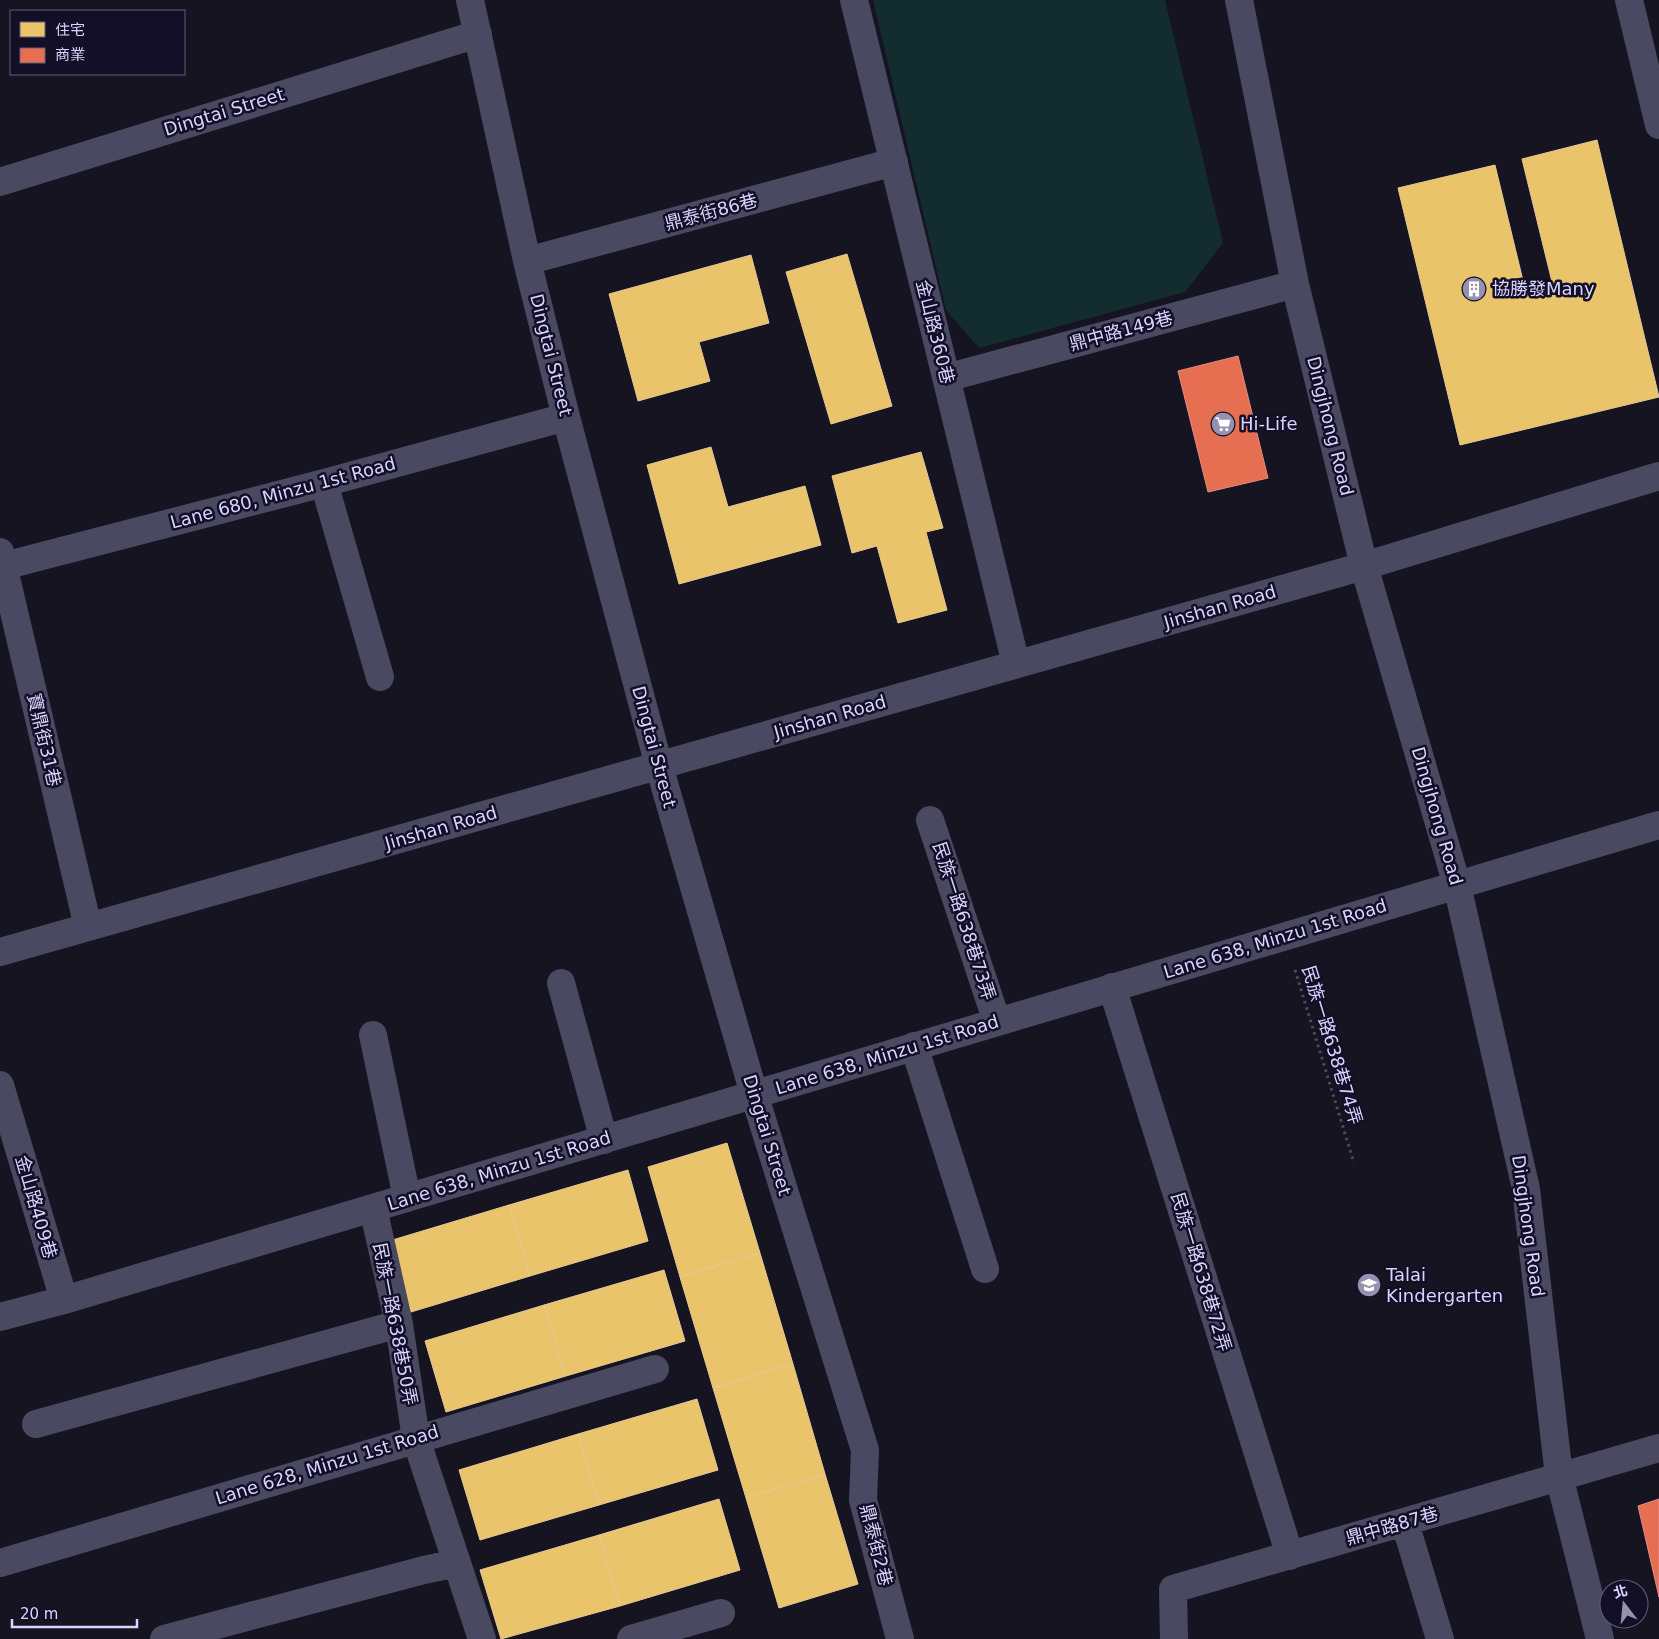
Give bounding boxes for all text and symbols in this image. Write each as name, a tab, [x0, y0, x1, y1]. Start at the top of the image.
legend	[10, 10, 185, 75]
text: 住宅	[55, 21, 85, 39]
text: 商業	[55, 46, 85, 64]
street label: Dingtai Street	[161, 83, 287, 140]
street label: 鼎泰街86巷	[662, 189, 759, 234]
building icon: 協勝發Many	[1461, 276, 1487, 302]
street label: 金山路360巷	[912, 278, 959, 386]
place label: 協勝發Many	[1492, 278, 1595, 299]
street label: Dingtai Street	[526, 292, 577, 418]
street label: 鼎中路149巷	[1067, 307, 1175, 354]
street label: Dingjhong Road	[1303, 354, 1358, 498]
supermarket icon: Hi-Life	[1210, 411, 1236, 437]
place label: Hi-Life	[1240, 413, 1297, 434]
street label: Lane 680, Minzu 1st Road	[168, 452, 398, 533]
street label: Jinshan Road	[1160, 580, 1278, 633]
street label: Dingtai Street	[628, 684, 681, 810]
street label: Jinshan Road	[770, 690, 888, 743]
street label: 寶鼎街31巷	[24, 691, 65, 788]
street label: Dingjhong Road	[1408, 744, 1467, 887]
street label: Jinshan Road	[381, 801, 499, 854]
street label: 民族一路638巷73弄	[929, 839, 1000, 1003]
street label: Lane 638, Minzu 1st Road	[1161, 895, 1389, 983]
street label: 民族一路638巷74弄	[1298, 963, 1367, 1127]
street label: Lane 638, Minzu 1st Road	[773, 1011, 1001, 1099]
street label: Dingtai Street	[739, 1072, 796, 1198]
street label: Lane 638, Minzu 1st Road	[385, 1127, 613, 1215]
street label: 金山路409巷	[12, 1153, 61, 1261]
street label: Dingjhong Road	[1508, 1154, 1549, 1298]
street label: 民族一路638巷72弄	[1167, 1190, 1236, 1354]
street label: 民族一路638巷50弄	[369, 1241, 422, 1407]
place label: Talai Kindergarten	[1385, 1264, 1503, 1306]
school or university icon: Talai Kindergarten	[1356, 1272, 1382, 1298]
street label: Lane 628, Minzu 1st Road	[213, 1421, 441, 1509]
street label: 鼎泰街2巷	[856, 1502, 897, 1588]
street label: 鼎中路87巷	[1343, 1502, 1440, 1549]
north arrow	[1599, 1579, 1649, 1629]
text: 北	[1611, 1582, 1629, 1601]
scale bar	[12, 1596, 138, 1628]
text: 20 m	[20, 1605, 58, 1623]

